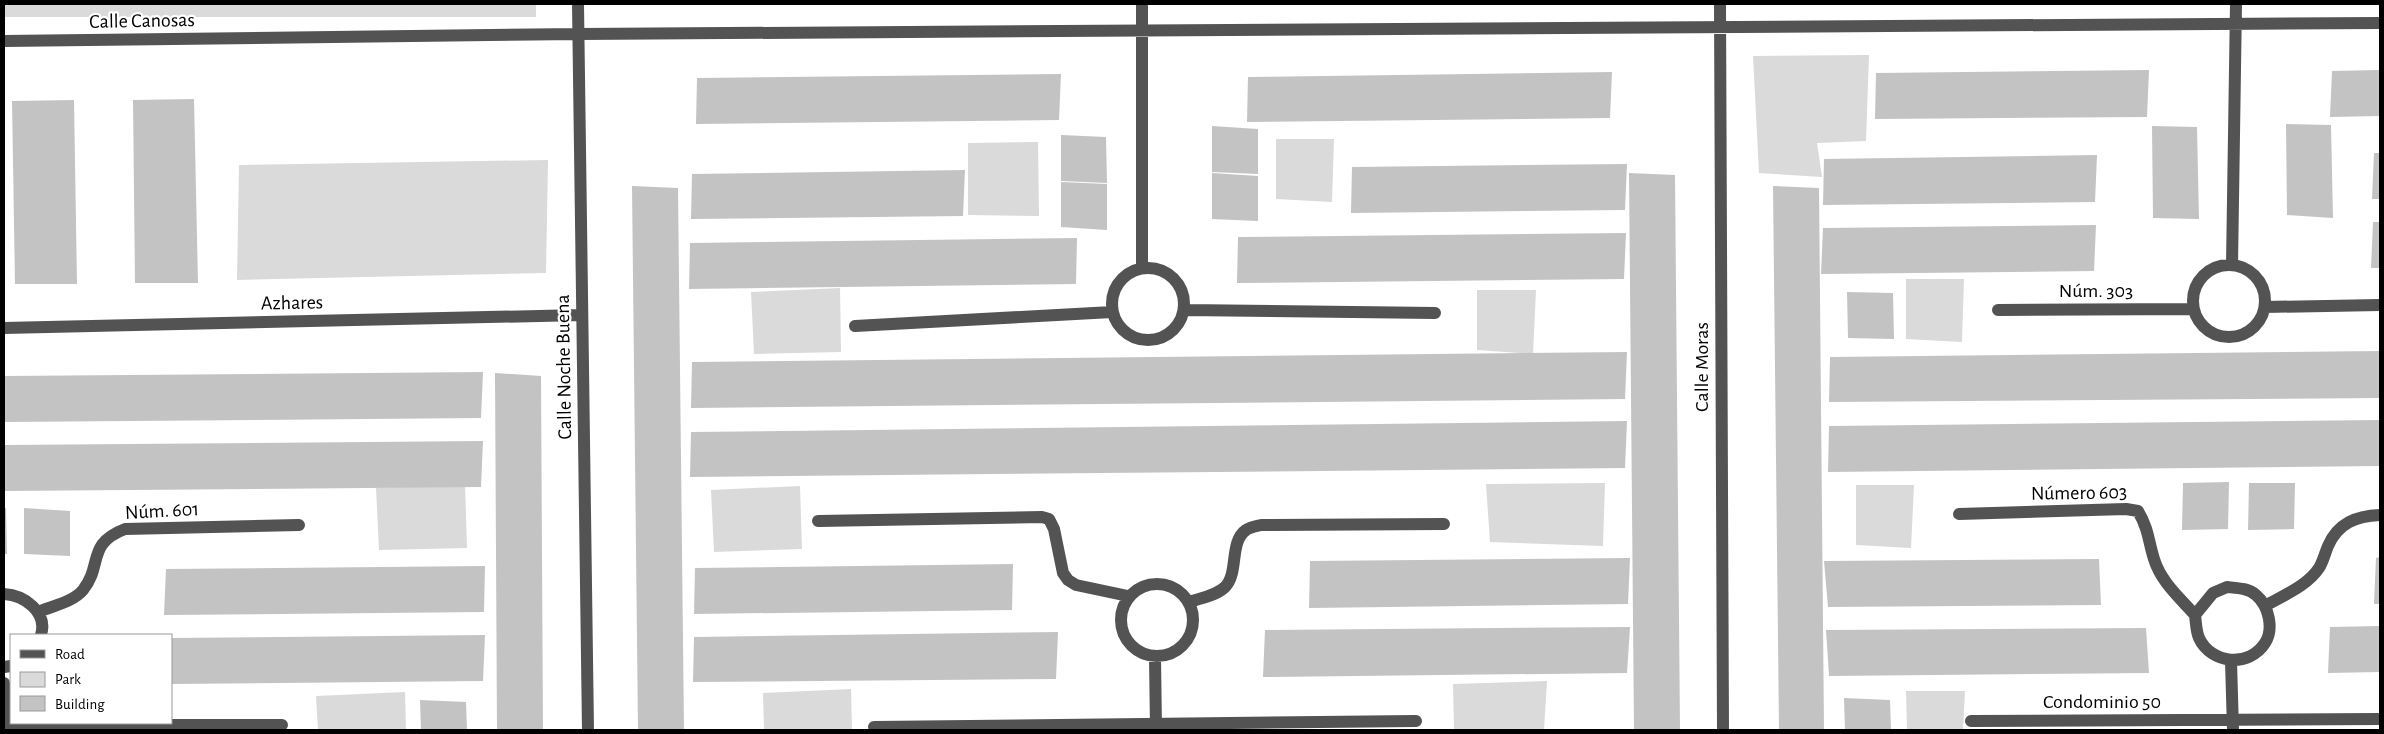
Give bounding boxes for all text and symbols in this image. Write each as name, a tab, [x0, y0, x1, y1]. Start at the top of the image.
street label: Calle Canosas	[89, 10, 195, 32]
street label: Núm. 303	[2059, 281, 2133, 301]
street label: Azhares	[261, 292, 323, 314]
street label: Calle Noche Buena	[553, 294, 575, 440]
street label: Calle Moras	[1692, 322, 1712, 412]
street label: Número 603	[2031, 482, 2127, 504]
street label: Núm. 601	[124, 499, 200, 523]
legend	[10, 634, 172, 724]
text: Road	[55, 647, 85, 662]
text: Park	[55, 672, 81, 687]
street label: Condominio 50	[2043, 692, 2161, 712]
text: Building	[55, 697, 105, 712]

